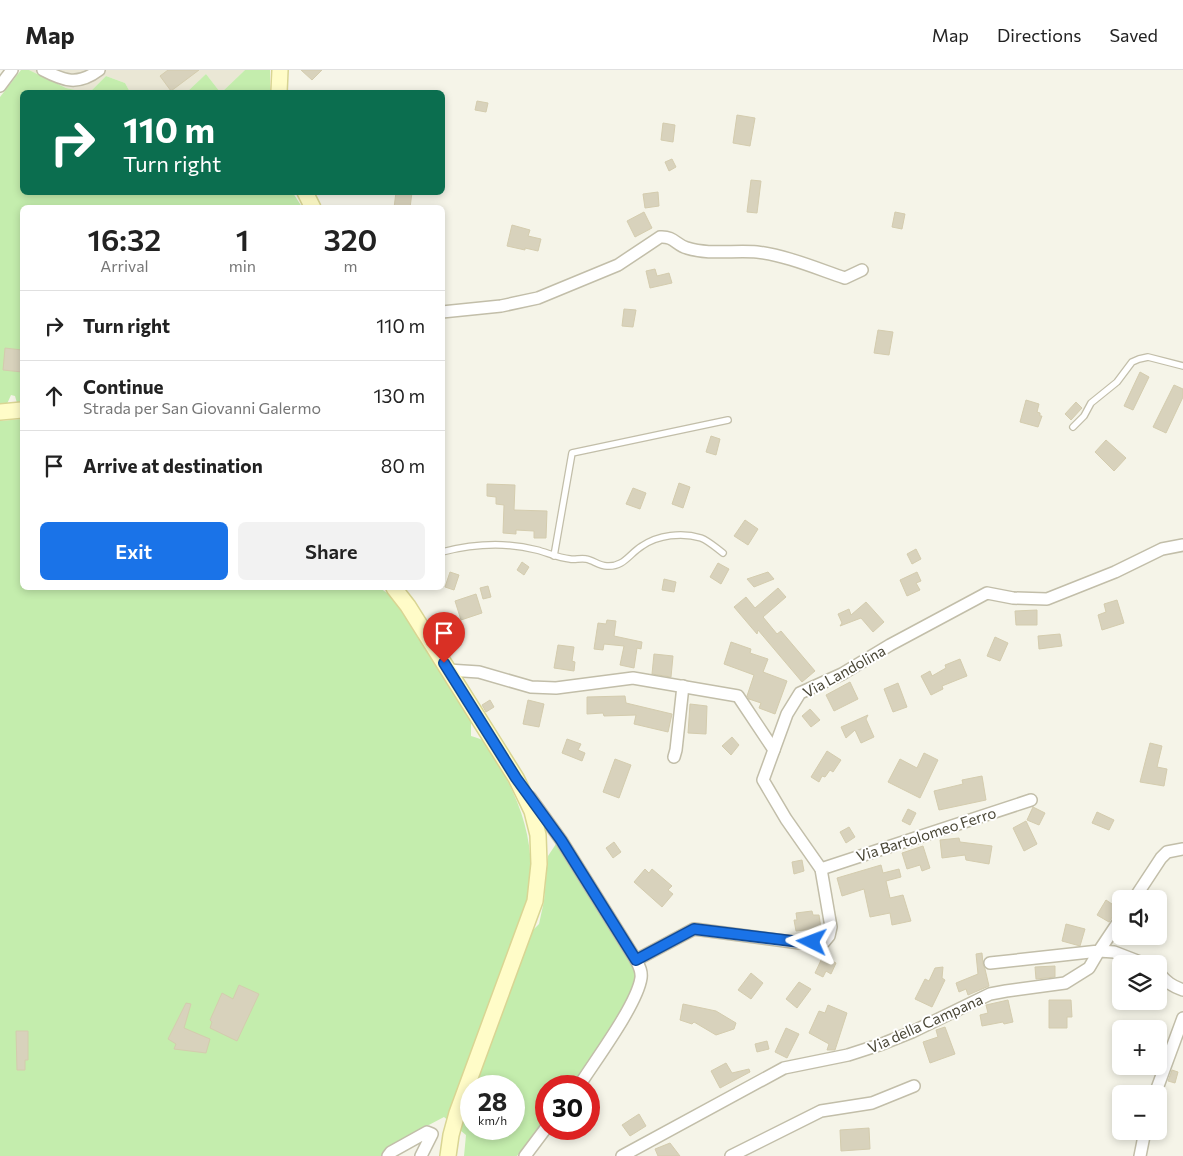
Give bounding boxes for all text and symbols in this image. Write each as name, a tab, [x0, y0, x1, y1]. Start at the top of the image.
text: Map	[25, 20, 75, 49]
text: Map	[932, 24, 969, 46]
text: Directions	[997, 24, 1081, 46]
text: Saved	[1109, 24, 1158, 46]
text: 110 m	[123, 107, 215, 150]
icon: right	[40, 110, 105, 175]
text: Turn right	[123, 150, 221, 177]
text: 16:32	[88, 220, 161, 257]
text: 1	[236, 220, 249, 257]
text: 320	[324, 220, 377, 257]
text: Arrival	[100, 256, 149, 275]
text: min	[229, 256, 256, 275]
text: m	[344, 256, 357, 275]
icon: right	[40, 312, 68, 340]
text: Turn right	[83, 314, 170, 337]
text: 110 m	[376, 314, 425, 337]
text: Continue	[83, 375, 163, 398]
icon: ahead	[40, 382, 68, 410]
text: 130 m	[373, 384, 425, 407]
text: Strada per San Giovanni Galermo	[83, 398, 321, 417]
icon: arrive	[40, 452, 68, 480]
text: Arrive at destination	[83, 454, 263, 477]
text: 80 m	[381, 454, 425, 477]
button: Exit	[40, 522, 228, 580]
button: Share	[238, 522, 425, 580]
pin	[423, 612, 465, 663]
icon: arrive	[430, 619, 458, 647]
street label: Via Landolina	[800, 641, 888, 701]
street label: Via Bartolomeo Ferro	[854, 803, 998, 865]
map controls	[1112, 890, 1167, 1140]
button: sound	[1112, 890, 1167, 945]
position arrow	[785, 915, 837, 967]
button: layers	[1112, 955, 1167, 1010]
street label: Via della Campana	[865, 990, 985, 1056]
button: +	[1112, 1020, 1167, 1075]
speed limit sign: 30	[535, 1075, 600, 1140]
button: −	[1112, 1085, 1167, 1140]
text: 28	[478, 1086, 507, 1116]
text: km/h	[478, 1113, 507, 1127]

